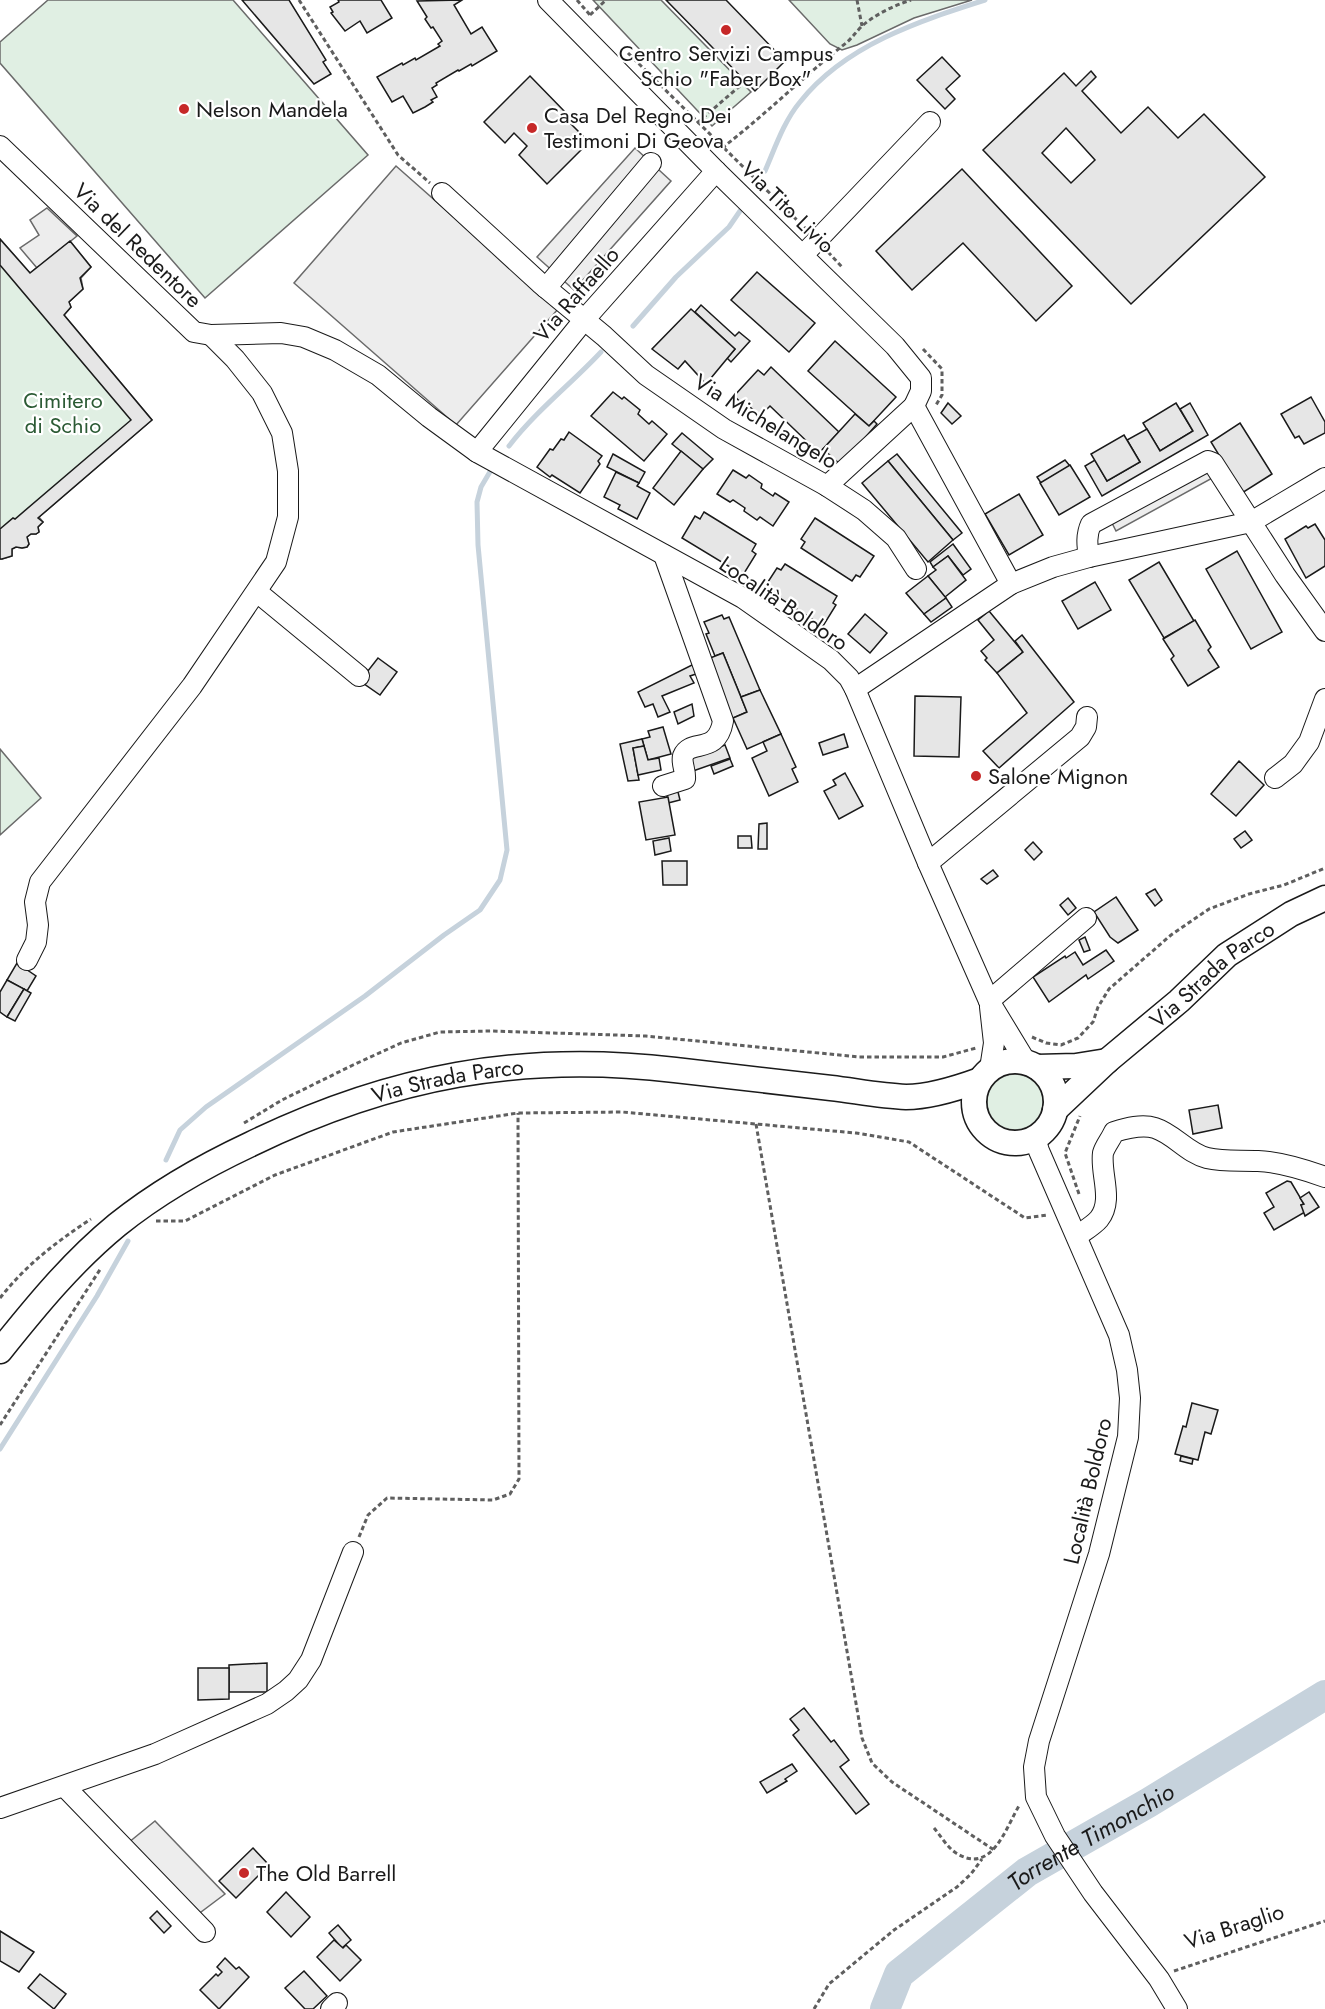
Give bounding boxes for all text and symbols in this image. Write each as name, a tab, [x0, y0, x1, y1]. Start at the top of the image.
marker: Centro Servizi Campus Schio "Faber Box"	[719, 23, 733, 37]
place label: Centro Servizi Campus Schio "Faber Box"	[619, 37, 833, 94]
place label: Nelson Mandela	[196, 93, 348, 125]
place label: Casa Del Regno Dei Testimoni Di Geova	[544, 99, 732, 156]
marker: Nelson Mandela	[177, 102, 191, 116]
marker: Casa Del Regno Dei Testimoni Di Geova	[525, 121, 539, 135]
street label: Via Tito Livio	[734, 154, 842, 260]
street label: Via del Redentore	[67, 175, 209, 315]
street label: Via Raffaello	[526, 239, 626, 349]
street label: Via Michelangelo	[688, 365, 844, 477]
park label: Cimitero di Schio	[23, 384, 103, 441]
street label: Località Boldoro	[713, 548, 855, 658]
place label: Salone Mignon	[988, 760, 1128, 792]
marker: Salone Mignon	[969, 769, 983, 783]
street label: Via Strada Parco	[1142, 913, 1281, 1035]
street label: Via Strada Parco	[368, 1050, 525, 1111]
street label: Località Boldoro	[1055, 1415, 1119, 1567]
water label: Torrente Timonchio	[999, 1774, 1181, 1899]
place label: The Old Barrell	[256, 1857, 396, 1889]
marker: The Old Barrell	[237, 1866, 251, 1880]
street label: Via Braglio	[1180, 1895, 1288, 1957]

